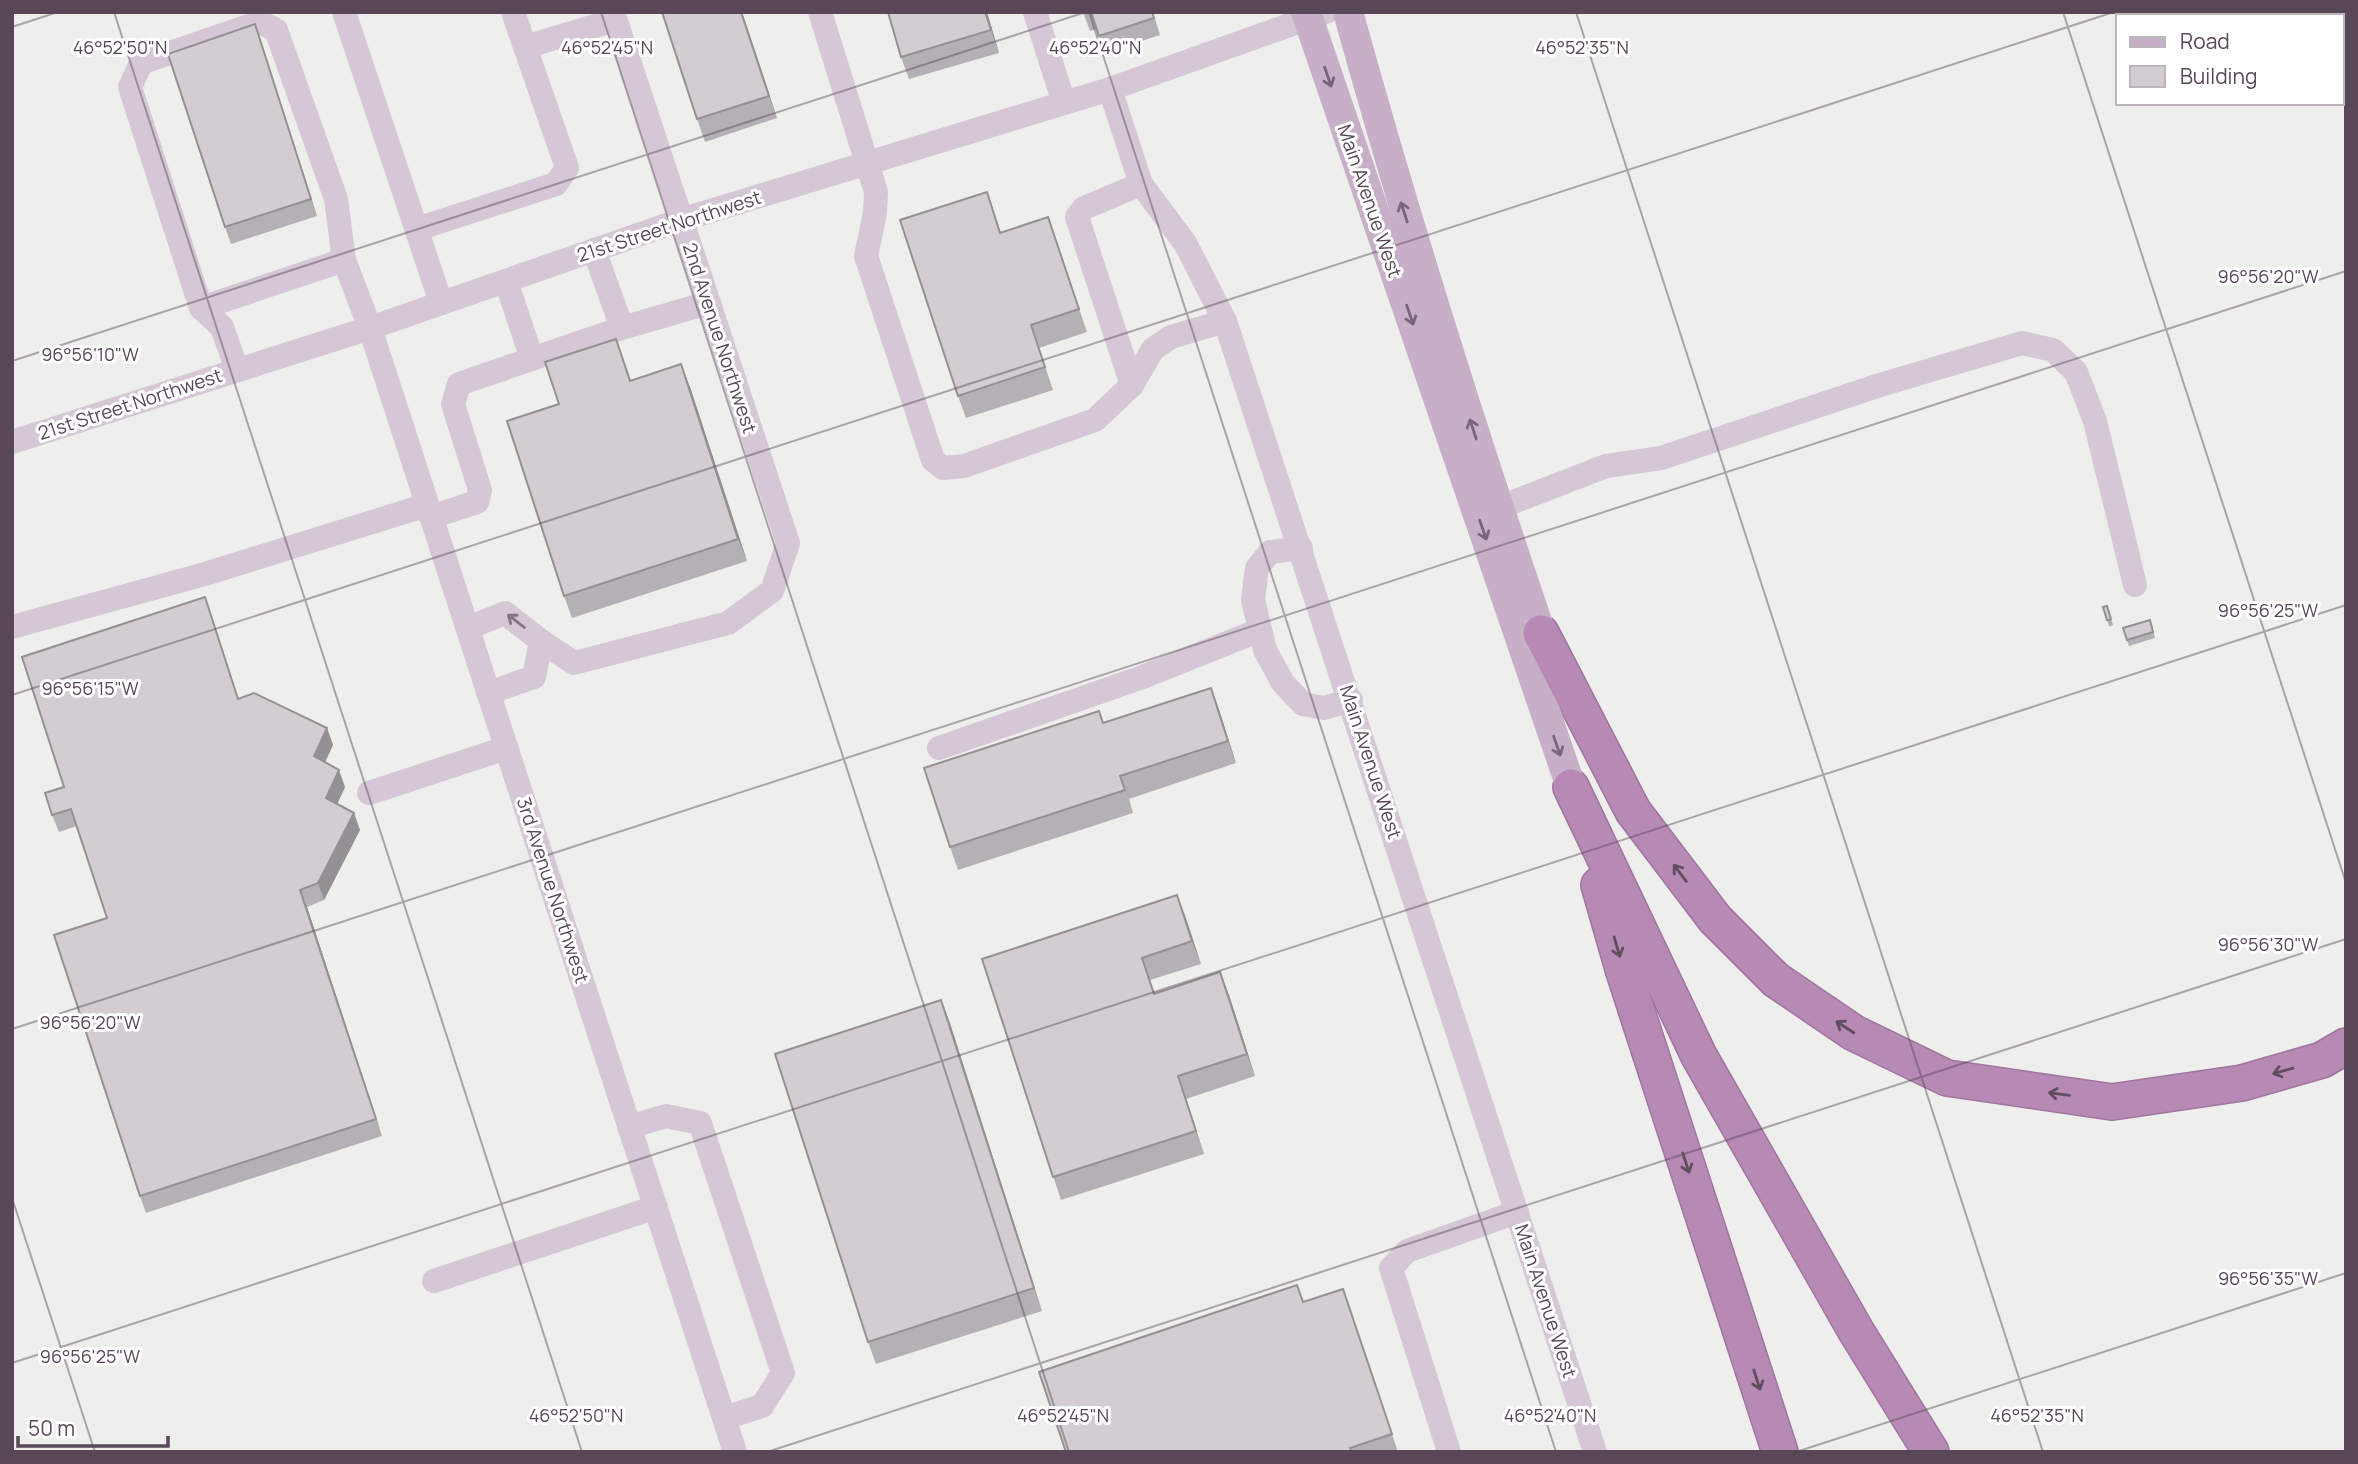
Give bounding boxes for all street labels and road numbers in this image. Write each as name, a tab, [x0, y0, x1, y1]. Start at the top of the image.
street label: Main Avenue West	[1332, 121, 1408, 281]
street label: 21st Street Northwest	[574, 184, 764, 268]
street label: 2nd Avenue Northwest	[677, 239, 763, 437]
street label: 21st Street Northwest	[35, 362, 225, 446]
street label: Main Avenue West	[1334, 682, 1408, 842]
street label: 3rd Avenue Northwest	[511, 794, 595, 986]
street label: Main Avenue West	[1509, 1221, 1583, 1381]

